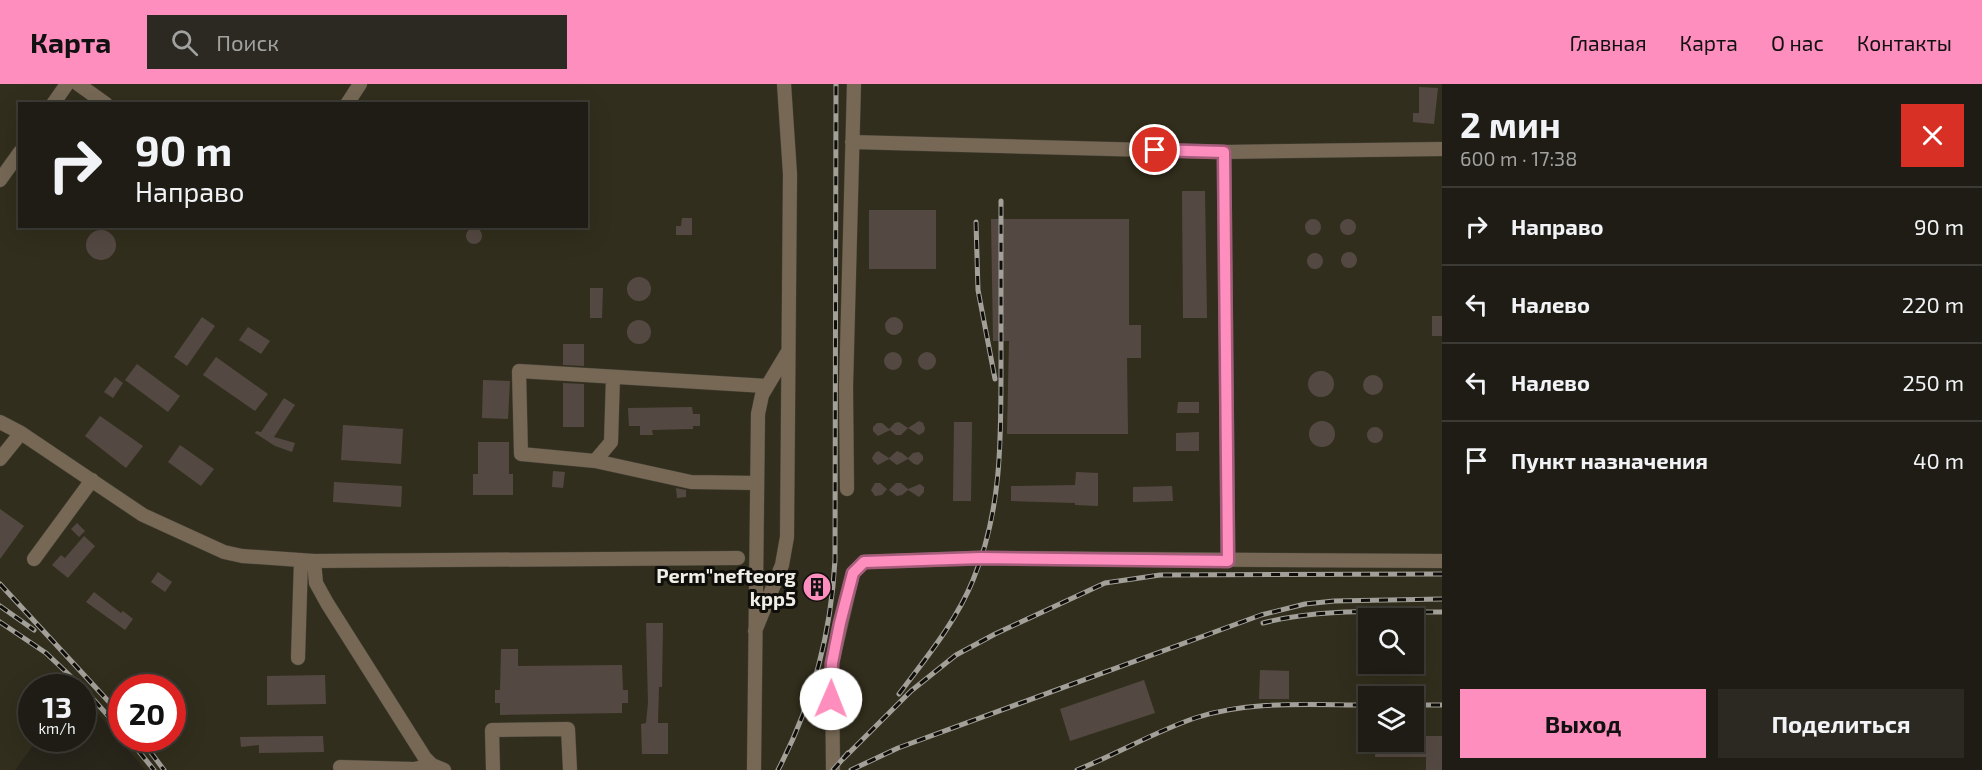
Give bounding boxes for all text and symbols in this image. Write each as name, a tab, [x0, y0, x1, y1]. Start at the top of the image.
search box	[147, 15, 567, 69]
text: Карта	[30, 25, 111, 59]
icon: search	[168, 26, 201, 59]
text: Поиск	[216, 29, 279, 55]
text: Главная	[1570, 30, 1647, 55]
text: Карта	[1680, 30, 1738, 55]
text: О нас	[1771, 30, 1824, 55]
text: Контакты	[1857, 30, 1952, 55]
text: 2 мин	[1460, 102, 1561, 145]
button: close	[1901, 104, 1964, 167]
text: 90 m	[135, 124, 232, 174]
pin	[1129, 124, 1180, 175]
icon: right	[36, 126, 114, 204]
icon: arrive	[1138, 133, 1171, 166]
text: 600 m · 17:38	[1460, 146, 1577, 170]
text: Направо	[135, 175, 244, 207]
icon: right	[1460, 210, 1493, 243]
text: Направо	[1511, 213, 1604, 239]
text: 90 m	[1914, 213, 1964, 239]
icon: left	[1460, 288, 1493, 321]
text: Налево	[1511, 291, 1590, 317]
text: 220 m	[1902, 291, 1964, 317]
icon: left	[1460, 366, 1493, 399]
text: Налево	[1511, 369, 1590, 395]
text: 250 m	[1902, 369, 1964, 395]
icon: arrive	[1460, 444, 1493, 477]
text: Пункт назначения	[1511, 447, 1708, 473]
text: 40 m	[1913, 447, 1964, 473]
place label: Perm"nefteorg kpp5	[656, 563, 796, 610]
building icon: Perm"nefteorg kpp5	[801, 571, 833, 603]
map controls	[1358, 608, 1424, 752]
button: search	[1358, 608, 1424, 674]
position arrow	[799, 667, 863, 731]
speed limit sign: 20	[108, 674, 186, 752]
button: layers	[1358, 686, 1424, 752]
text: 13	[42, 688, 72, 724]
button: Выход	[1460, 689, 1706, 758]
button: Поделиться	[1718, 689, 1964, 758]
text: km/h	[38, 719, 76, 737]

